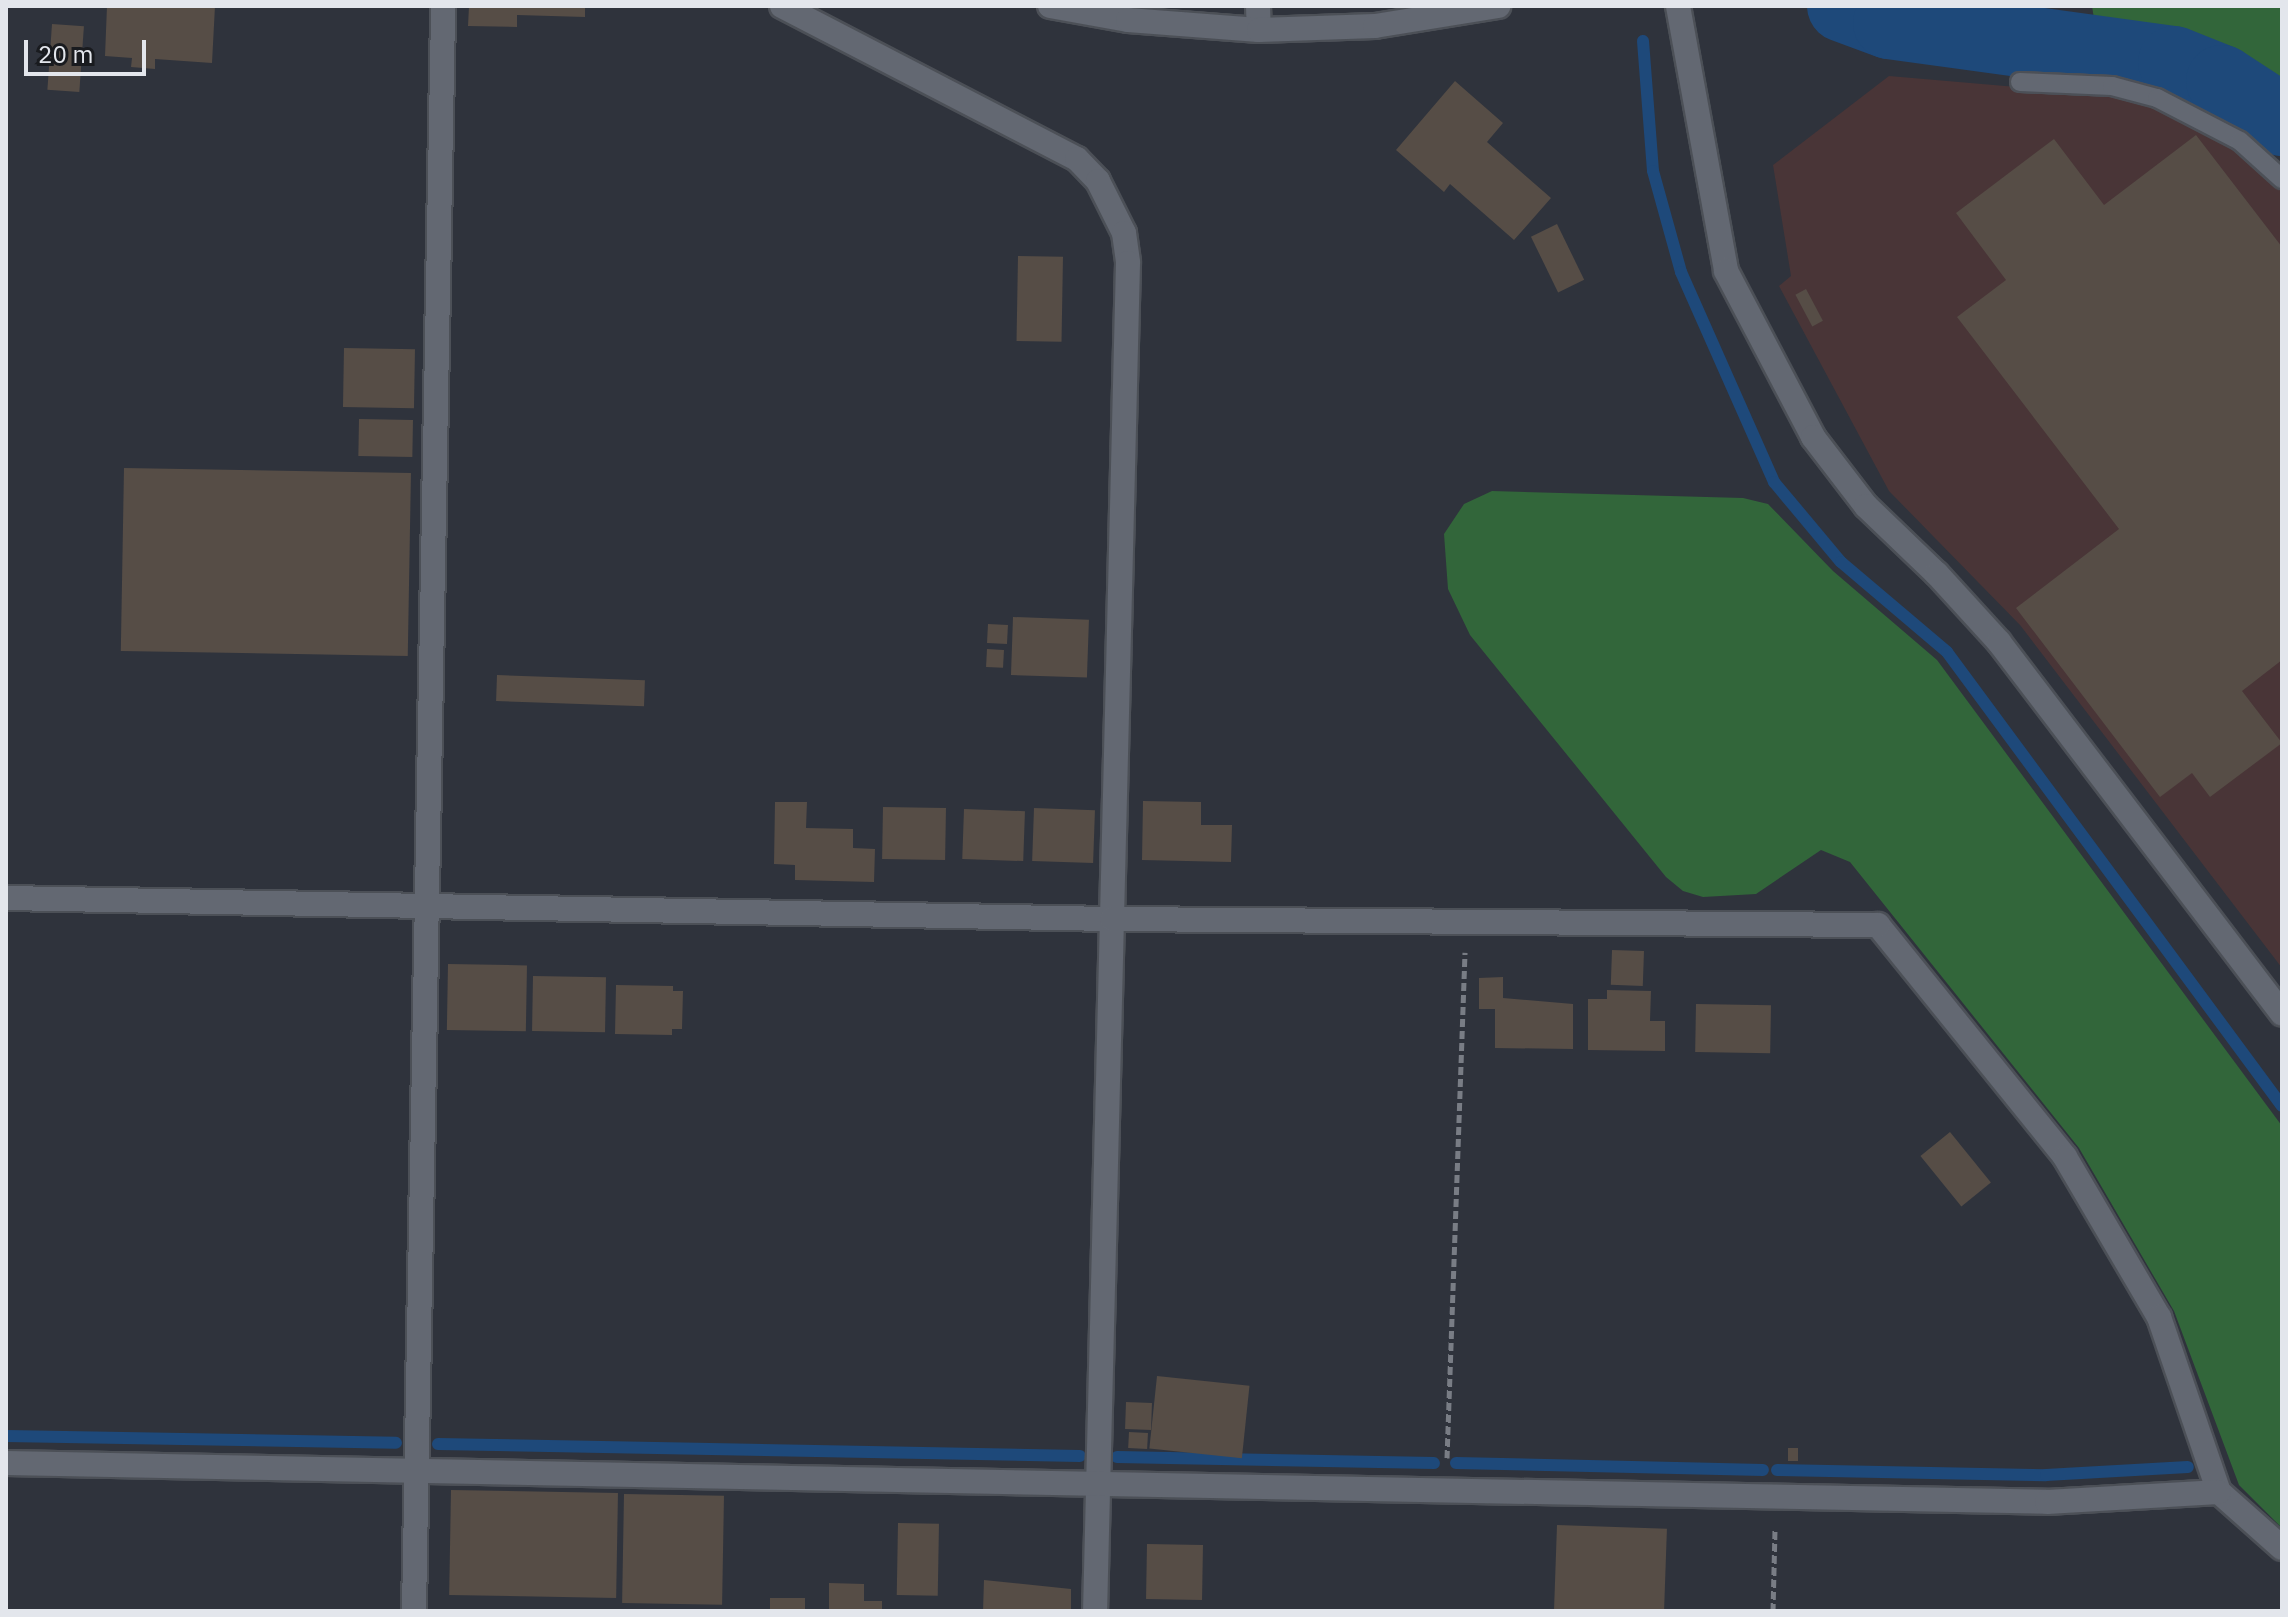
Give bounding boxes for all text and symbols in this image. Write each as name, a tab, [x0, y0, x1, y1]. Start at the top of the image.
scale bar	[28, 24, 150, 74]
text: 20 m	[38, 38, 93, 70]

